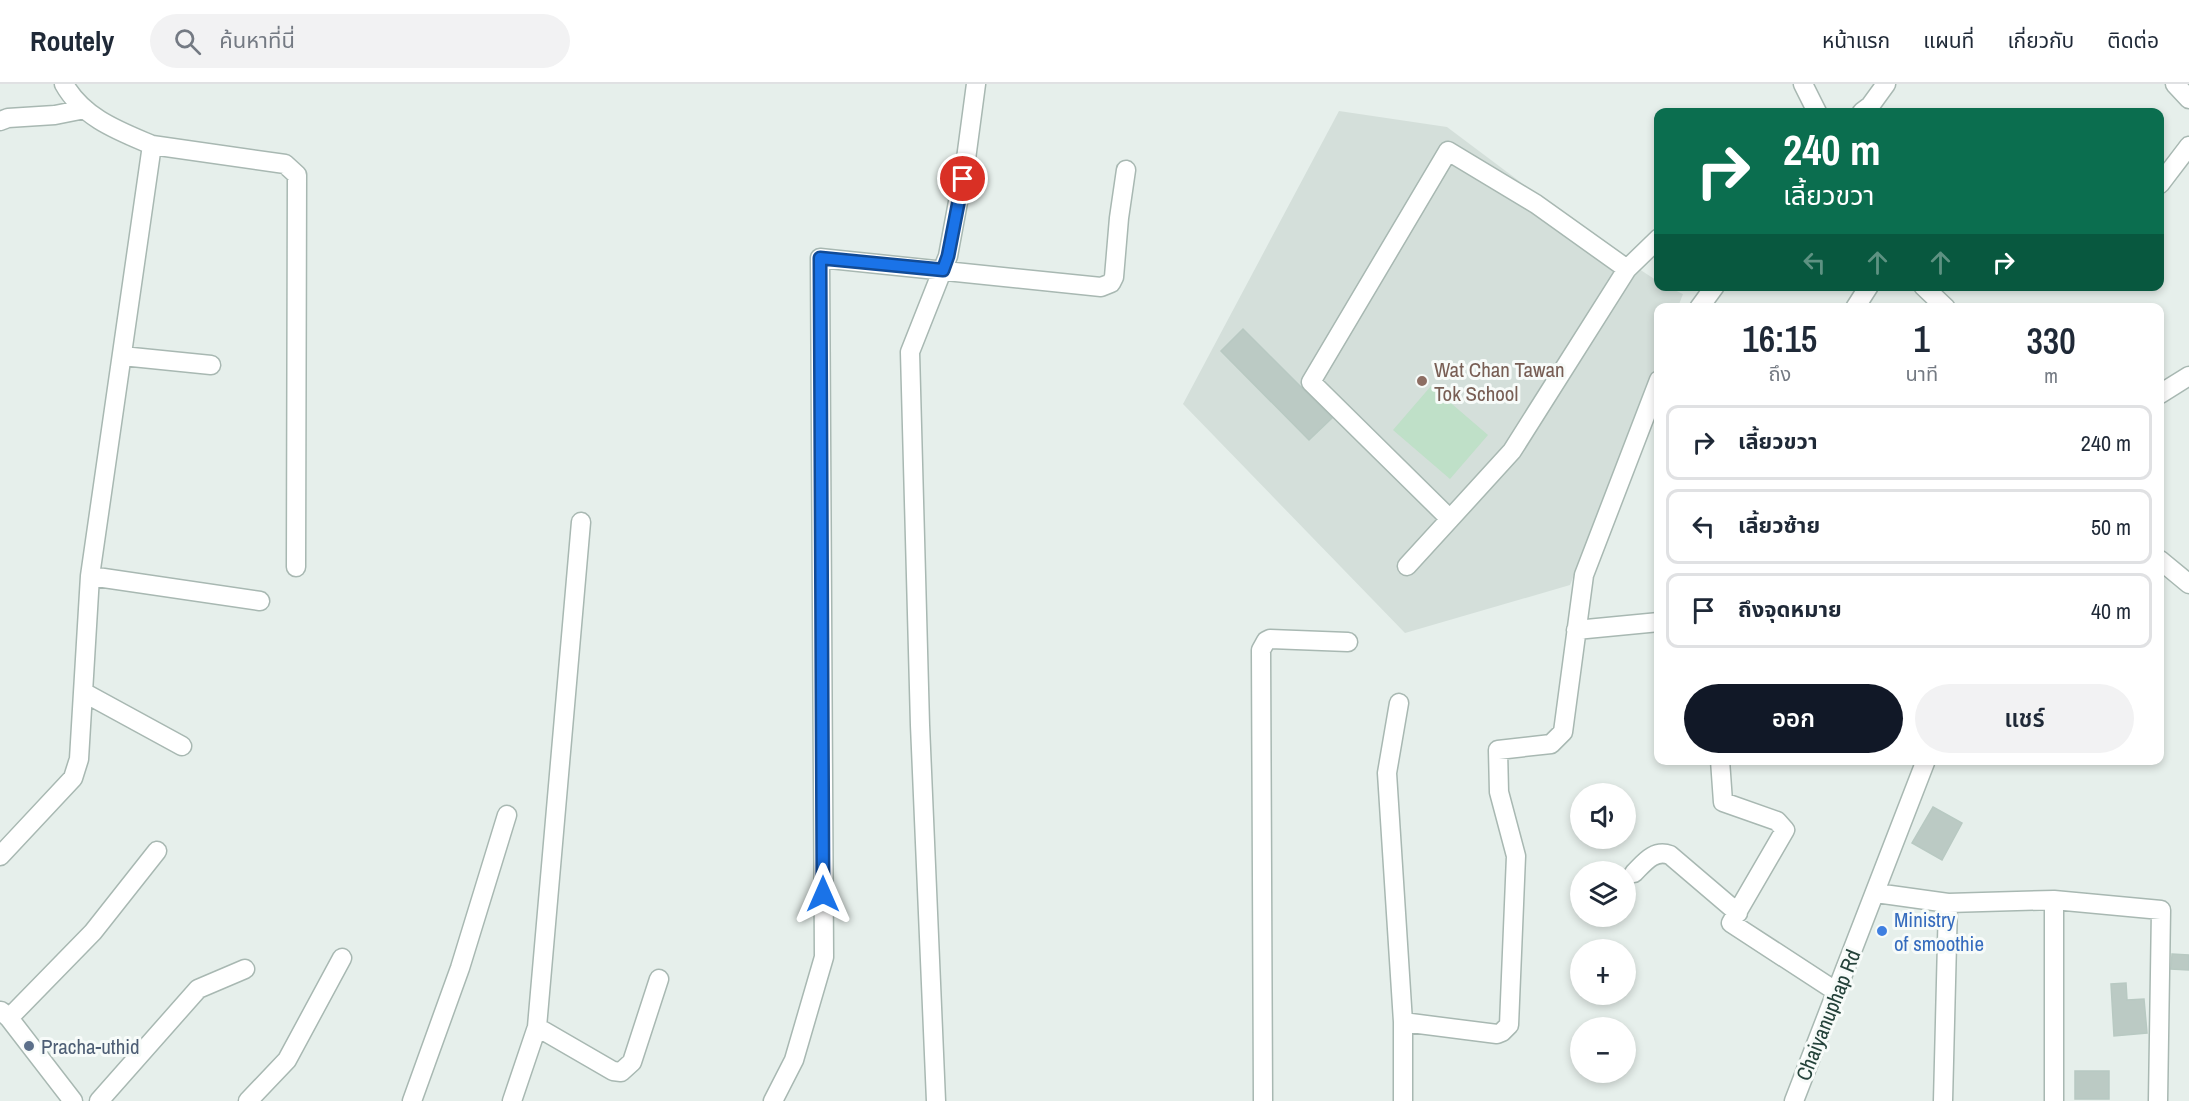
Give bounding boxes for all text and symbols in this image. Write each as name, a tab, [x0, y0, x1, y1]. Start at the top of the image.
search box	[150, 14, 570, 68]
text: Routely	[30, 22, 114, 60]
icon: search	[171, 25, 204, 58]
text: ค้นหาที่นี่	[219, 25, 295, 55]
text: หน้าแรก	[1822, 26, 1890, 55]
text: แผนที่	[1923, 26, 1974, 55]
text: เกี่ยวกับ	[2007, 26, 2074, 55]
text: ติดต่อ	[2107, 26, 2159, 55]
text: 240 m	[1783, 122, 1881, 178]
icon: right	[1684, 132, 1762, 210]
pin	[937, 153, 988, 204]
icon: arrive	[946, 162, 979, 195]
text: เลี้ยวขวา	[1783, 177, 1874, 213]
icon: left	[1798, 246, 1831, 279]
icon: ahead	[1861, 246, 1894, 279]
icon: ahead	[1924, 246, 1957, 279]
icon: right	[1987, 246, 2020, 279]
text: 16:15	[1742, 315, 1817, 363]
text: 1	[1914, 315, 1930, 363]
text: 330	[2026, 317, 2076, 365]
place label: Wat Chan Tawan Tok School	[1434, 355, 1565, 408]
text: ถึง	[1768, 360, 1791, 387]
text: นาที	[1906, 360, 1938, 387]
text: m	[2044, 362, 2058, 389]
marker: Wat Chan Tawan Tok School	[1415, 374, 1429, 388]
icon: right	[1687, 426, 1720, 459]
text: เลี้ยวขวา	[1738, 426, 1818, 456]
text: 240 m	[2081, 428, 2131, 458]
icon: left	[1687, 510, 1720, 543]
text: เลี้ยวซ้าย	[1738, 510, 1820, 540]
text: 50 m	[2091, 512, 2131, 542]
icon: arrive	[1687, 594, 1720, 627]
text: ถึงจุดหมาย	[1738, 594, 1842, 624]
text: 40 m	[2091, 596, 2131, 626]
button: ออก	[1684, 684, 1903, 753]
button: แชร์	[1915, 684, 2134, 753]
map controls	[1570, 783, 1636, 1083]
button: sound	[1570, 783, 1636, 849]
button: layers	[1570, 861, 1636, 927]
position arrow	[791, 862, 855, 926]
place label: Ministry of smoothie	[1894, 905, 1984, 958]
marker: Ministry of smoothie	[1875, 924, 1889, 938]
button: +	[1570, 939, 1636, 1005]
street label: Chaiyanuphap Rd	[1789, 945, 1867, 1085]
button: −	[1570, 1017, 1636, 1083]
place label: Pracha-uthid	[41, 1032, 140, 1061]
marker: Pracha-uthid	[22, 1039, 36, 1053]

